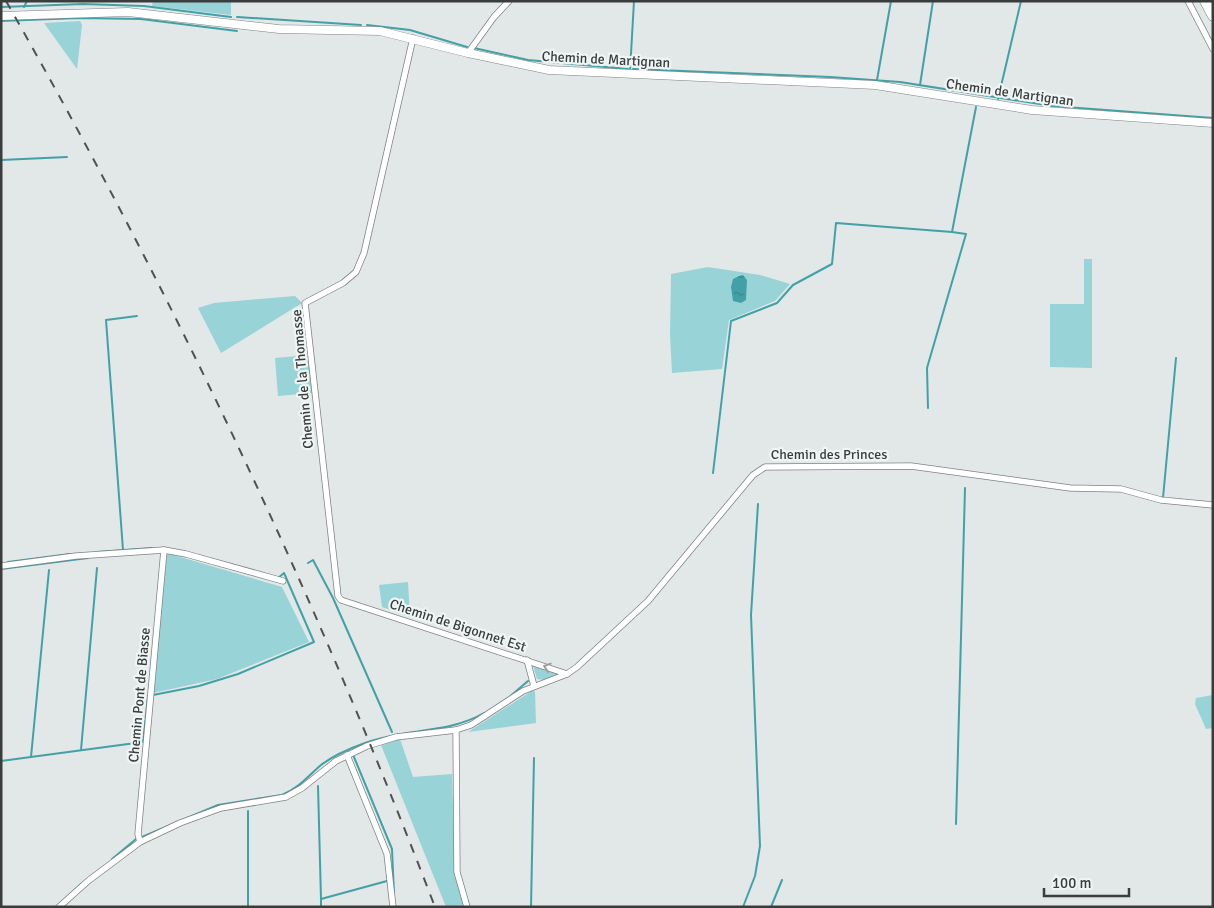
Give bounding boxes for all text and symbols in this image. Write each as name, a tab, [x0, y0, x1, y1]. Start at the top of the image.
street label: Chemin de Martignan	[541, 48, 671, 71]
street label: Chemin de Martignan	[945, 75, 1075, 110]
street label: Chemin de la Thomasse	[288, 309, 317, 449]
street label: Chemin des Princes	[771, 446, 887, 463]
street label: Chemin de Bigonnet Est	[388, 595, 528, 656]
street label: Chemin Pont de Biasse	[125, 627, 154, 763]
one-way arrow	[543, 663, 551, 673]
scale bar	[1044, 866, 1129, 898]
text: 100 m	[1052, 874, 1092, 892]

